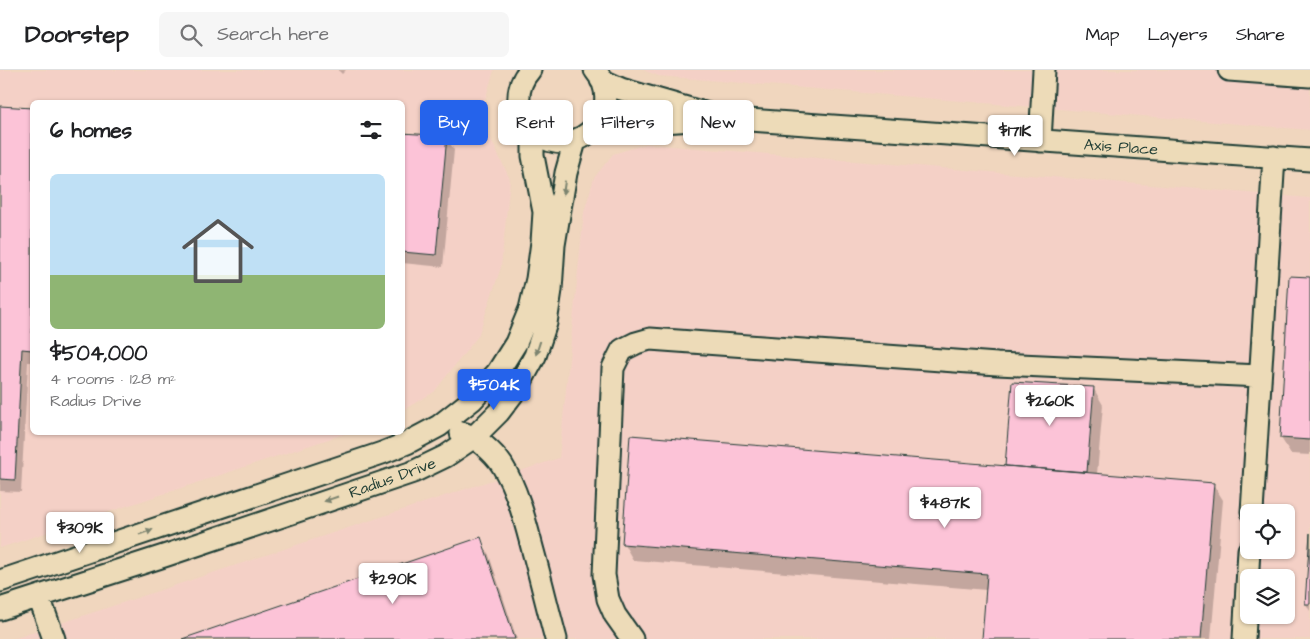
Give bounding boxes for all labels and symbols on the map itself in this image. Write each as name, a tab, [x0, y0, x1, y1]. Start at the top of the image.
pin: $171K	[980, 114, 1050, 157]
street label: Axis Place	[1083, 133, 1159, 161]
one-way arrow	[559, 180, 567, 196]
one-way arrow	[534, 341, 542, 356]
pin: $504K	[459, 368, 529, 411]
pin: $260K	[1015, 384, 1085, 427]
street label: Radius Drive	[346, 452, 439, 504]
pin: $487K	[910, 486, 980, 529]
one-way arrow	[323, 496, 338, 504]
pin: $309K	[45, 512, 115, 554]
one-way arrow	[138, 528, 153, 535]
pin: $290K	[358, 562, 428, 605]

